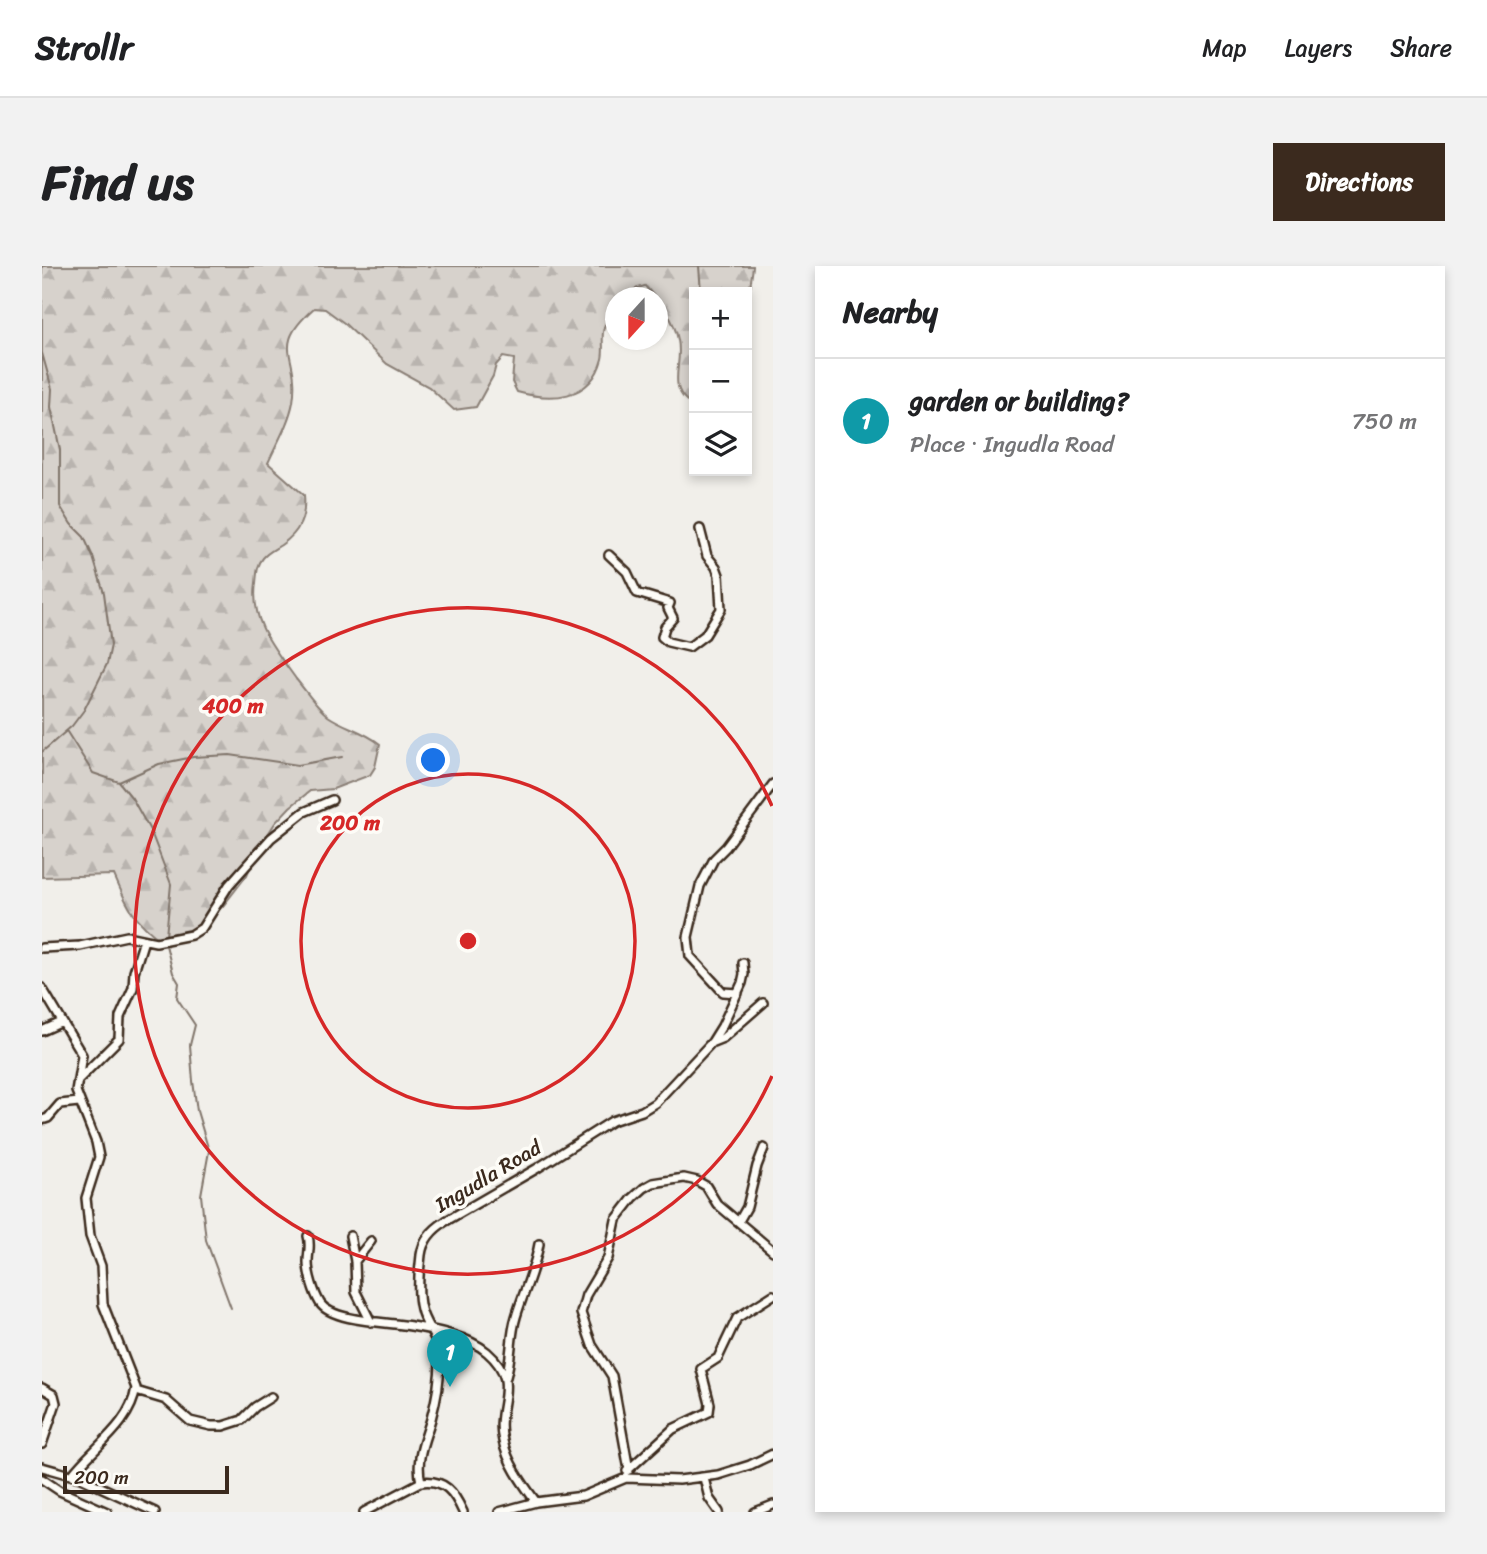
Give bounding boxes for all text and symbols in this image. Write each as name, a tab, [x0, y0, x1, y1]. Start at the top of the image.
text: Strollr	[35, 19, 133, 77]
text: Map	[1202, 27, 1247, 69]
text: Layers	[1285, 27, 1352, 69]
text: Share	[1390, 27, 1452, 69]
text: Find us	[42, 139, 194, 226]
button: Directions	[1273, 143, 1445, 221]
text: Nearby	[843, 285, 938, 339]
north arrow	[605, 287, 668, 350]
map controls	[689, 287, 752, 476]
button: +	[689, 287, 752, 350]
button: −	[689, 350, 752, 413]
text: garden or building?	[910, 378, 1129, 424]
text: 1	[861, 401, 871, 442]
text: 750 m	[1352, 401, 1417, 442]
button: layers	[689, 413, 752, 476]
text: Place · Ingudla Road	[910, 424, 1114, 465]
text: 400 m	[201, 687, 264, 725]
your location	[416, 743, 450, 777]
text: 200 m	[319, 804, 381, 842]
centre of rings	[456, 929, 480, 953]
street label: Ingudla Road	[426, 1128, 551, 1224]
pin: 1	[427, 1329, 473, 1387]
text: 200 m	[74, 1461, 129, 1494]
scale bar	[63, 1463, 229, 1495]

